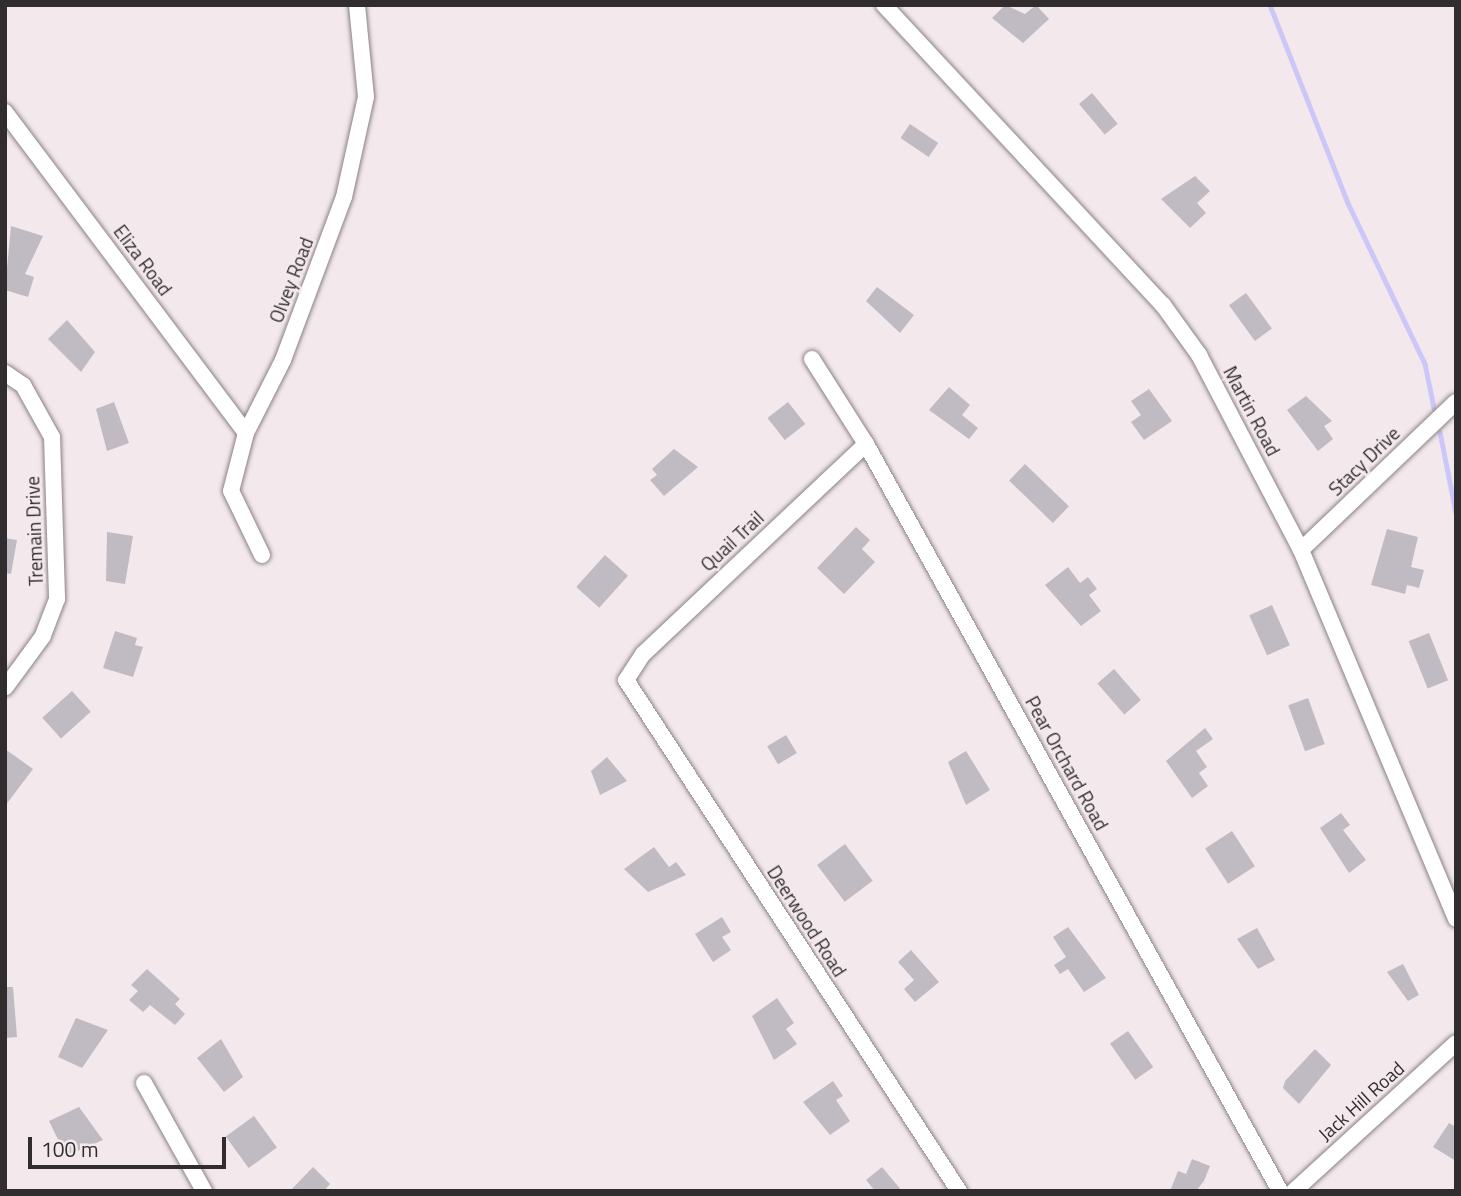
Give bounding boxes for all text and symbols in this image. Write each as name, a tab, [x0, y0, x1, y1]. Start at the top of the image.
street label: Eliza Road	[109, 220, 177, 300]
street label: Olvey Road	[264, 234, 318, 326]
street label: Martin Road	[1219, 362, 1285, 460]
street label: Stacy Drive	[1324, 422, 1404, 500]
street label: Tremain Drive	[21, 476, 47, 586]
street label: Quail Trail	[696, 506, 768, 576]
street label: Pear Orchard Road	[1021, 692, 1113, 834]
street label: Deerwood Road	[763, 861, 851, 981]
street label: Jack Hill Road	[1313, 1057, 1409, 1145]
scale bar	[32, 1122, 229, 1166]
text: 100 m	[41, 1133, 98, 1165]

